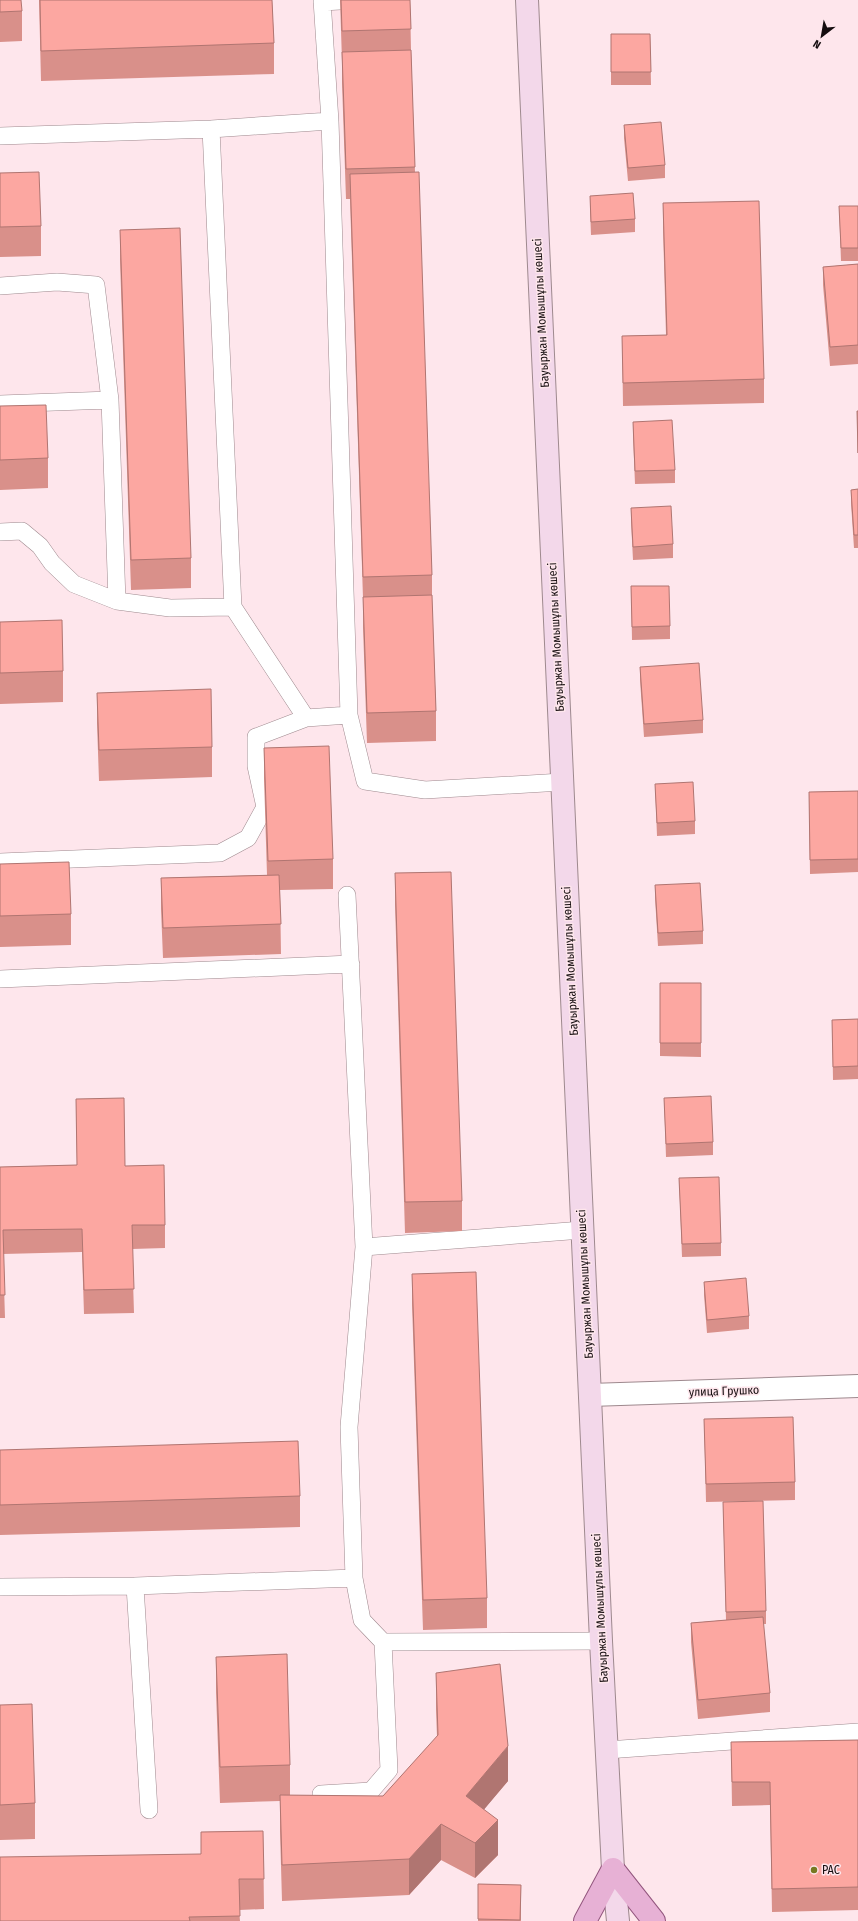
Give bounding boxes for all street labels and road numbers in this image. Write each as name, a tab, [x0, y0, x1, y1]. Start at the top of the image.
street label: Бауыржан Момышұлы көшесі	[530, 238, 552, 388]
street label: Бауыржан Момышұлы көшесі	[545, 562, 567, 712]
street label: Бауыржан Момышұлы көшесі	[559, 886, 581, 1036]
street label: Бауыржан Момышұлы көшесі	[574, 1209, 596, 1359]
street label: улица Грушко	[689, 1383, 759, 1399]
street label: Бауыржан Момышұлы көшесі	[589, 1533, 611, 1683]

